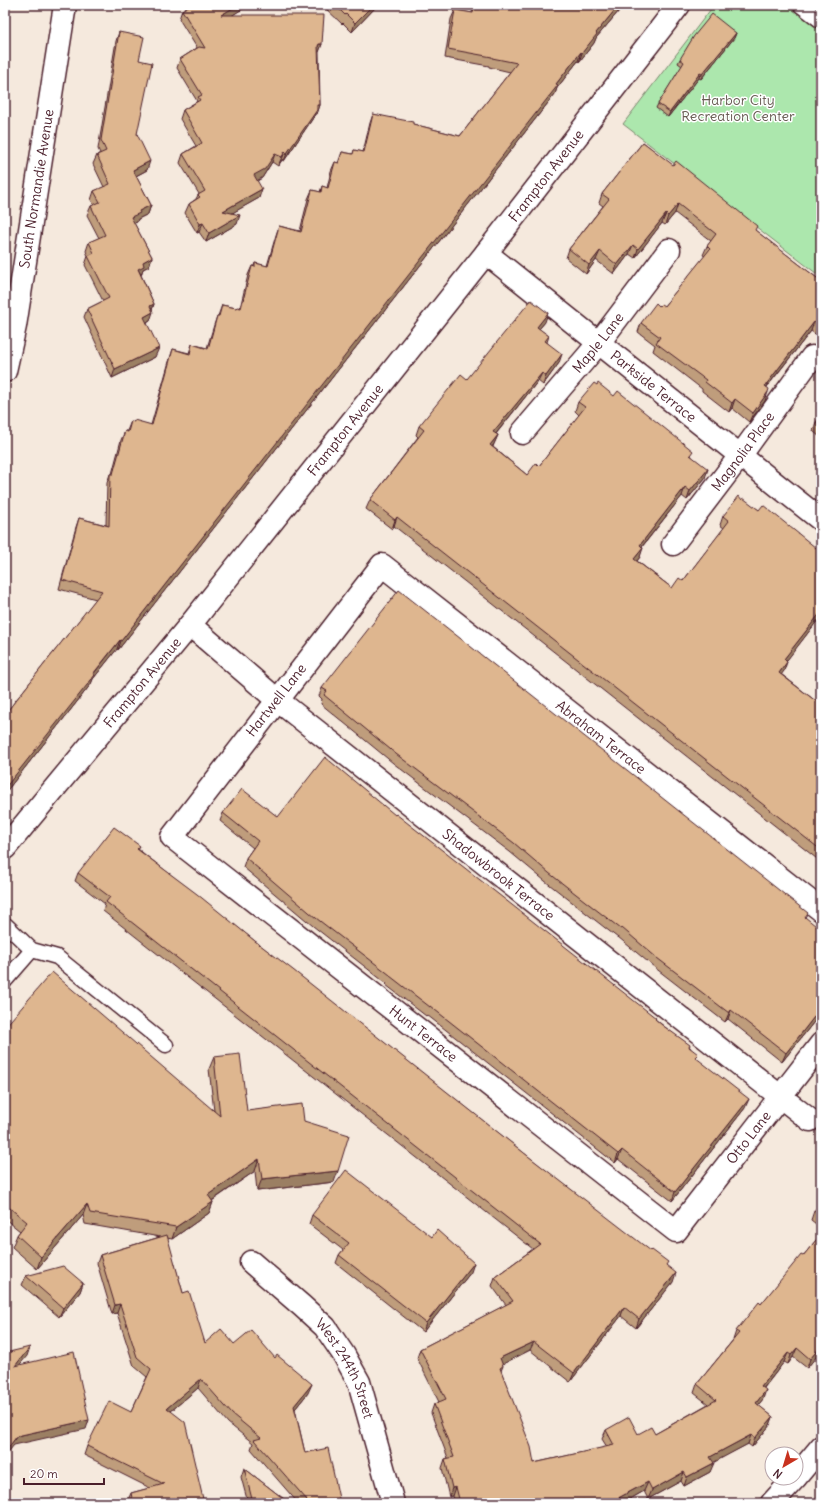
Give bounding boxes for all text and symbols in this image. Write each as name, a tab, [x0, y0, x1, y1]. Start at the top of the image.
park label: Harbor City Recreation Center	[681, 91, 795, 125]
street label: South Normandie Avenue	[15, 108, 58, 270]
street label: Frampton Avenue	[505, 126, 588, 226]
street label: Maple Lane	[568, 309, 628, 377]
street label: Parkside Terrace	[607, 347, 700, 426]
street label: Frampton Avenue	[303, 381, 387, 479]
street label: Magnolia Place	[707, 408, 778, 495]
street label: Frampton Avenue	[100, 634, 185, 731]
street label: Hartwell Lane	[242, 660, 310, 740]
street label: Abraham Terrace	[552, 696, 650, 778]
street label: Shadowbrook Terrace	[439, 825, 558, 924]
street label: Hunt Terrace	[386, 1001, 461, 1066]
street label: Otto Lane	[722, 1107, 775, 1168]
street label: West 244th Street	[312, 1314, 378, 1421]
north arrow	[764, 1446, 804, 1486]
scale bar	[24, 1460, 104, 1486]
text: 20 m	[30, 1466, 58, 1481]
text: N	[771, 1466, 785, 1482]

